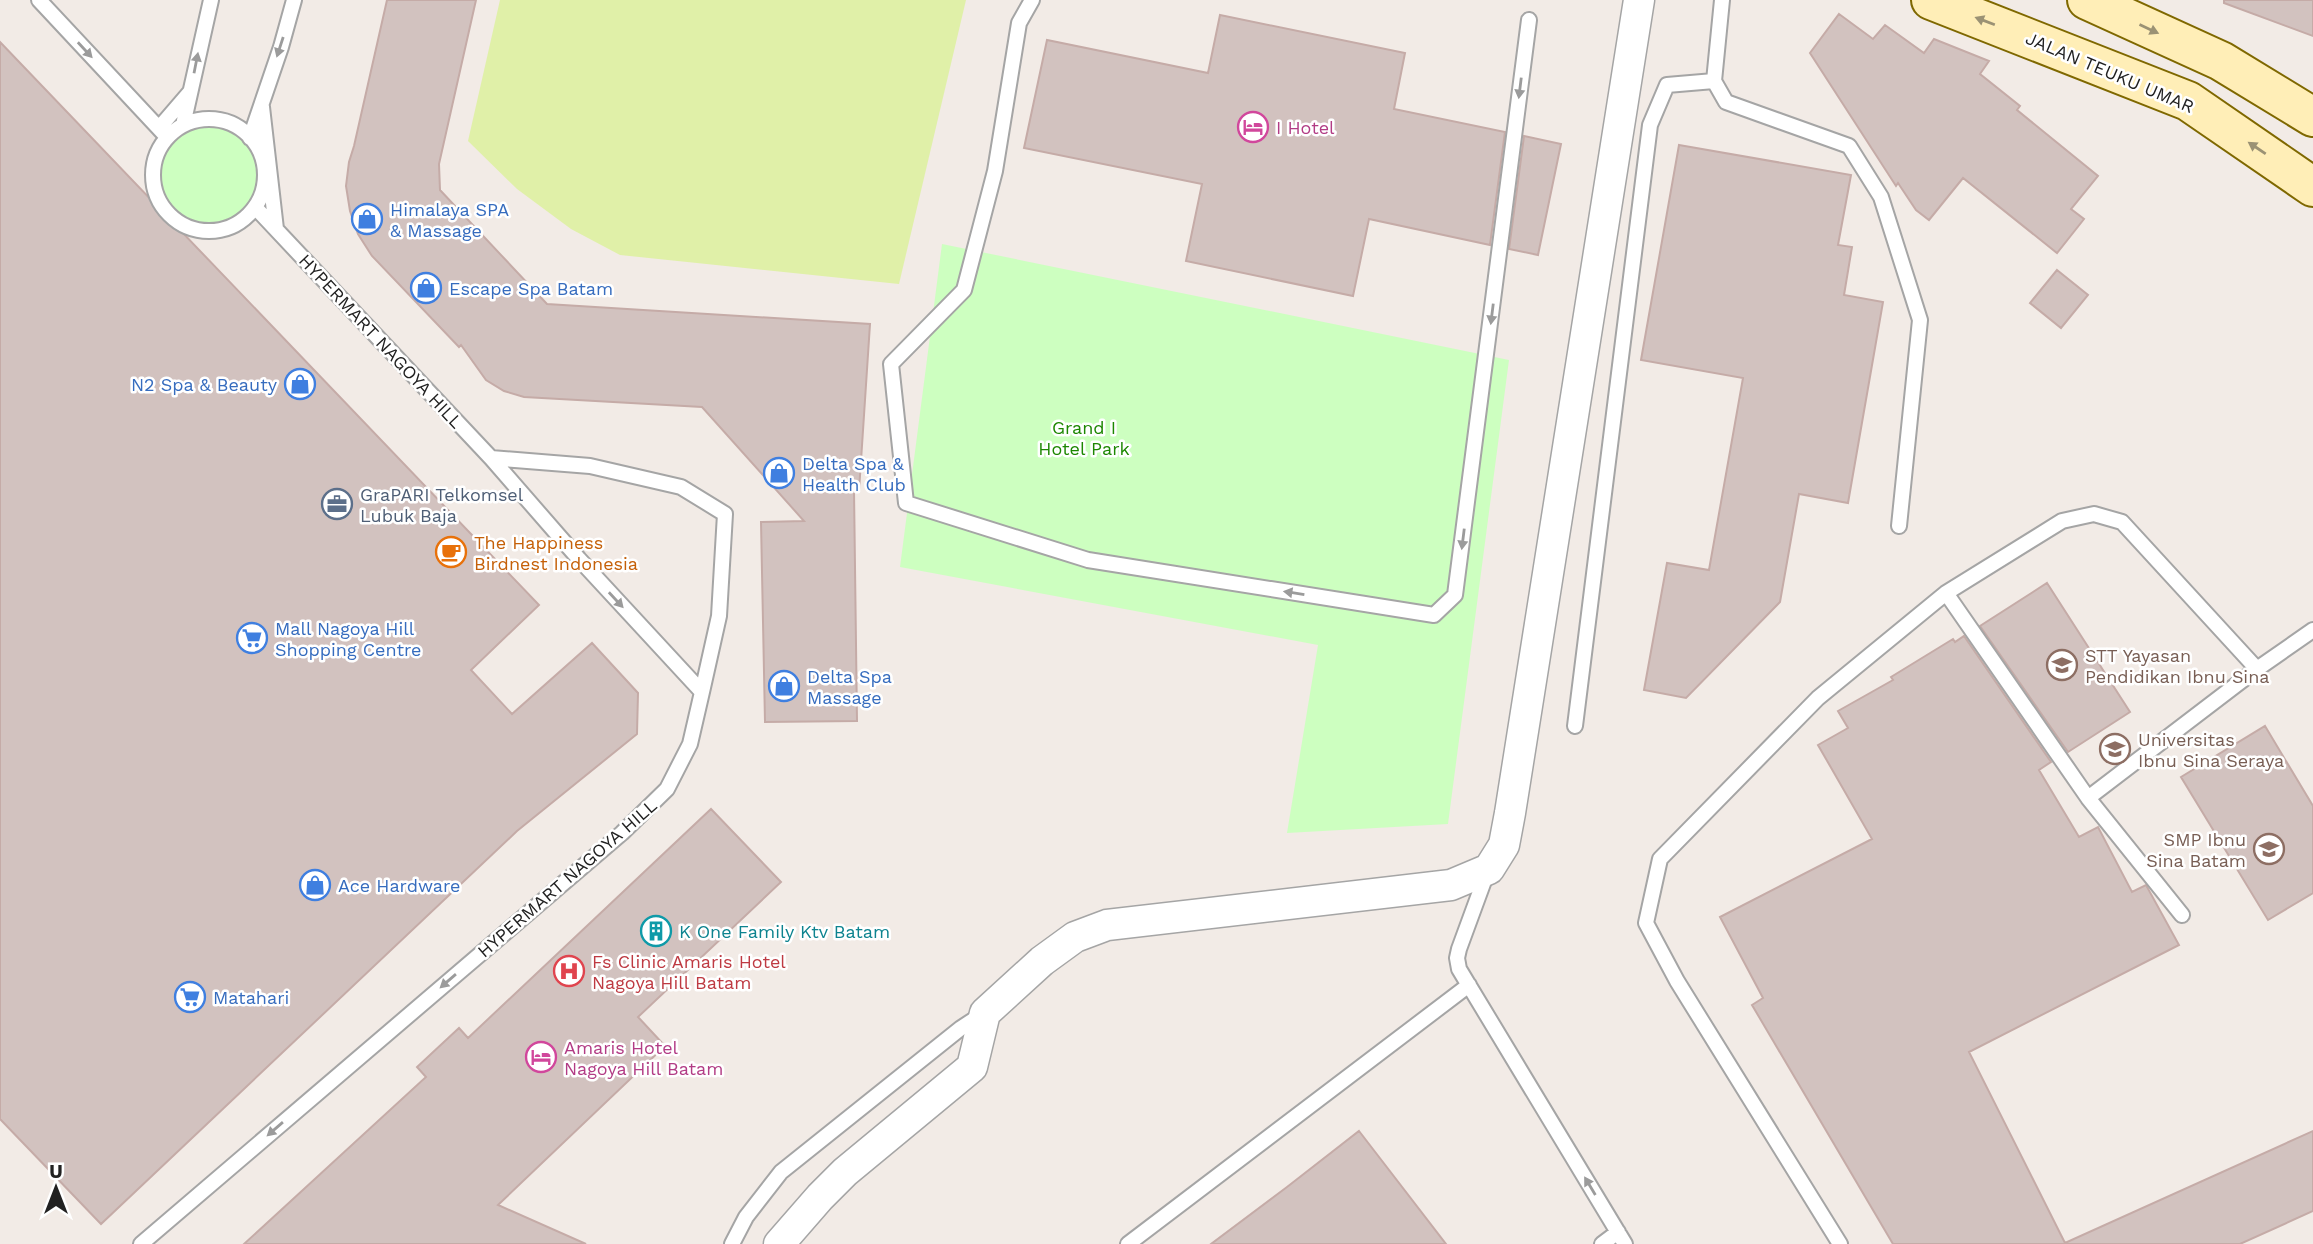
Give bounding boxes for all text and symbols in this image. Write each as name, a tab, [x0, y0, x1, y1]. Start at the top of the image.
one-way arrow	[1975, 16, 1996, 27]
one-way arrow	[2139, 23, 2159, 34]
street label: JALAN TEUKU UMAR	[2023, 27, 2197, 117]
one-way arrow	[275, 36, 285, 57]
one-way arrow	[77, 41, 93, 58]
one-way arrow	[191, 52, 202, 74]
one-way arrow	[1515, 77, 1526, 99]
hotel icon: I Hotel	[1236, 110, 1270, 144]
place label: I Hotel	[1276, 117, 1335, 138]
one-way arrow	[2248, 141, 2266, 155]
place label: Himalaya SPA & Massage	[390, 199, 509, 241]
shop icon: Himalaya SPA & Massage	[350, 202, 384, 236]
street label: HYPERMART NAGOYA HILL	[295, 250, 467, 433]
shop icon: Escape Spa Batam	[409, 271, 443, 305]
place label: Escape Spa Batam	[449, 278, 613, 299]
one-way arrow	[1486, 303, 1497, 325]
shop icon: N2 Spa & Beauty	[283, 367, 317, 401]
place label: N2 Spa & Beauty	[131, 374, 278, 395]
park label: Grand I Hotel Park	[1038, 417, 1130, 459]
place label: Delta Spa & Health Club	[802, 453, 906, 495]
shop icon: Delta Spa & Health Club	[762, 456, 796, 490]
place label: GraPARI Telkomsel Lubuk Baja	[360, 484, 524, 526]
office icon: GraPARI Telkomsel Lubuk Baja	[320, 487, 354, 521]
one-way arrow	[1457, 528, 1468, 550]
place label: The Happiness Birdnest Indonesia	[474, 532, 638, 574]
cafe icon: The Happiness Birdnest Indonesia	[434, 535, 468, 569]
one-way arrow	[1283, 587, 1305, 598]
one-way arrow	[608, 591, 624, 608]
place label: Mall Nagoya Hill Shopping Centre	[275, 618, 421, 660]
supermarket icon: Mall Nagoya Hill Shopping Centre	[235, 621, 269, 655]
place label: STT Yayasan Pendidikan Ibnu Sina	[2085, 645, 2269, 687]
school or university icon: STT Yayasan Pendidikan Ibnu Sina	[2045, 648, 2079, 682]
place label: Delta Spa Massage	[807, 666, 892, 708]
shop icon: Delta Spa Massage	[767, 669, 801, 703]
place label: Universitas Ibnu Sina Seraya	[2138, 729, 2284, 771]
school or university icon: Universitas Ibnu Sina Seraya	[2098, 732, 2132, 766]
street label: HYPERMART NAGOYA HILL	[473, 794, 661, 961]
place label: SMP Ibnu Sina Batam	[2146, 829, 2246, 871]
school or university icon: SMP Ibnu Sina Batam	[2252, 832, 2286, 866]
shop icon: Ace Hardware	[298, 868, 332, 902]
place label: Ace Hardware	[338, 875, 460, 896]
building icon: K One Family Ktv Batam	[639, 914, 673, 948]
place label: K One Family Ktv Batam	[679, 921, 890, 942]
place label: Fs Clinic Amaris Hotel Nagoya Hill Batam	[592, 951, 786, 993]
hospital icon: Fs Clinic Amaris Hotel Nagoya Hill Batam	[552, 954, 586, 988]
one-way arrow	[440, 974, 458, 989]
supermarket icon: Matahari	[173, 980, 207, 1014]
place label: Matahari	[213, 987, 289, 1008]
place label: Amaris Hotel Nagoya Hill Batam	[564, 1037, 723, 1079]
hotel icon: Amaris Hotel Nagoya Hill Batam	[524, 1040, 558, 1074]
one-way arrow	[267, 1121, 284, 1136]
north arrow	[21, 1153, 91, 1223]
text: U	[49, 1160, 63, 1183]
one-way arrow	[1584, 1176, 1596, 1195]

